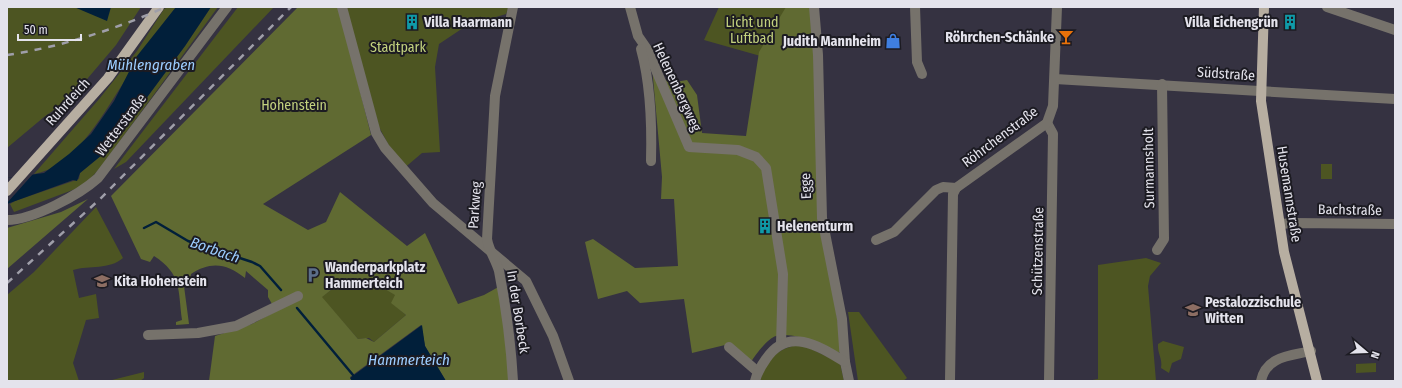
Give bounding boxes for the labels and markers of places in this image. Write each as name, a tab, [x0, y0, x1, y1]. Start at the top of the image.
building icon: Villa Haarmann	[403, 13, 421, 31]
building icon: Villa Eichengrün	[1281, 13, 1299, 31]
place label: Villa Haarmann	[423, 14, 512, 31]
place label: Villa Eichengrün	[1184, 14, 1278, 31]
bar icon: Röhrchen-Schänke	[1057, 28, 1075, 46]
place label: Röhrchen-Schänke	[945, 29, 1054, 46]
shop icon: Judith Mannheim	[884, 32, 902, 50]
place label: Judith Mannheim	[782, 33, 881, 50]
building icon: Helenenturm	[756, 217, 774, 235]
place label: Helenenturm	[777, 218, 853, 235]
place label: Wanderparkplatz Hammerteich	[325, 259, 425, 292]
parking icon: Wanderparkplatz Hammerteich	[304, 266, 322, 284]
school or university icon: Kita Hohenstein	[93, 272, 111, 290]
place label: Kita Hohenstein	[114, 273, 207, 290]
place label: Pestalozzischule Witten	[1205, 294, 1301, 327]
school or university icon: Pestalozzischule Witten	[1184, 301, 1202, 319]

